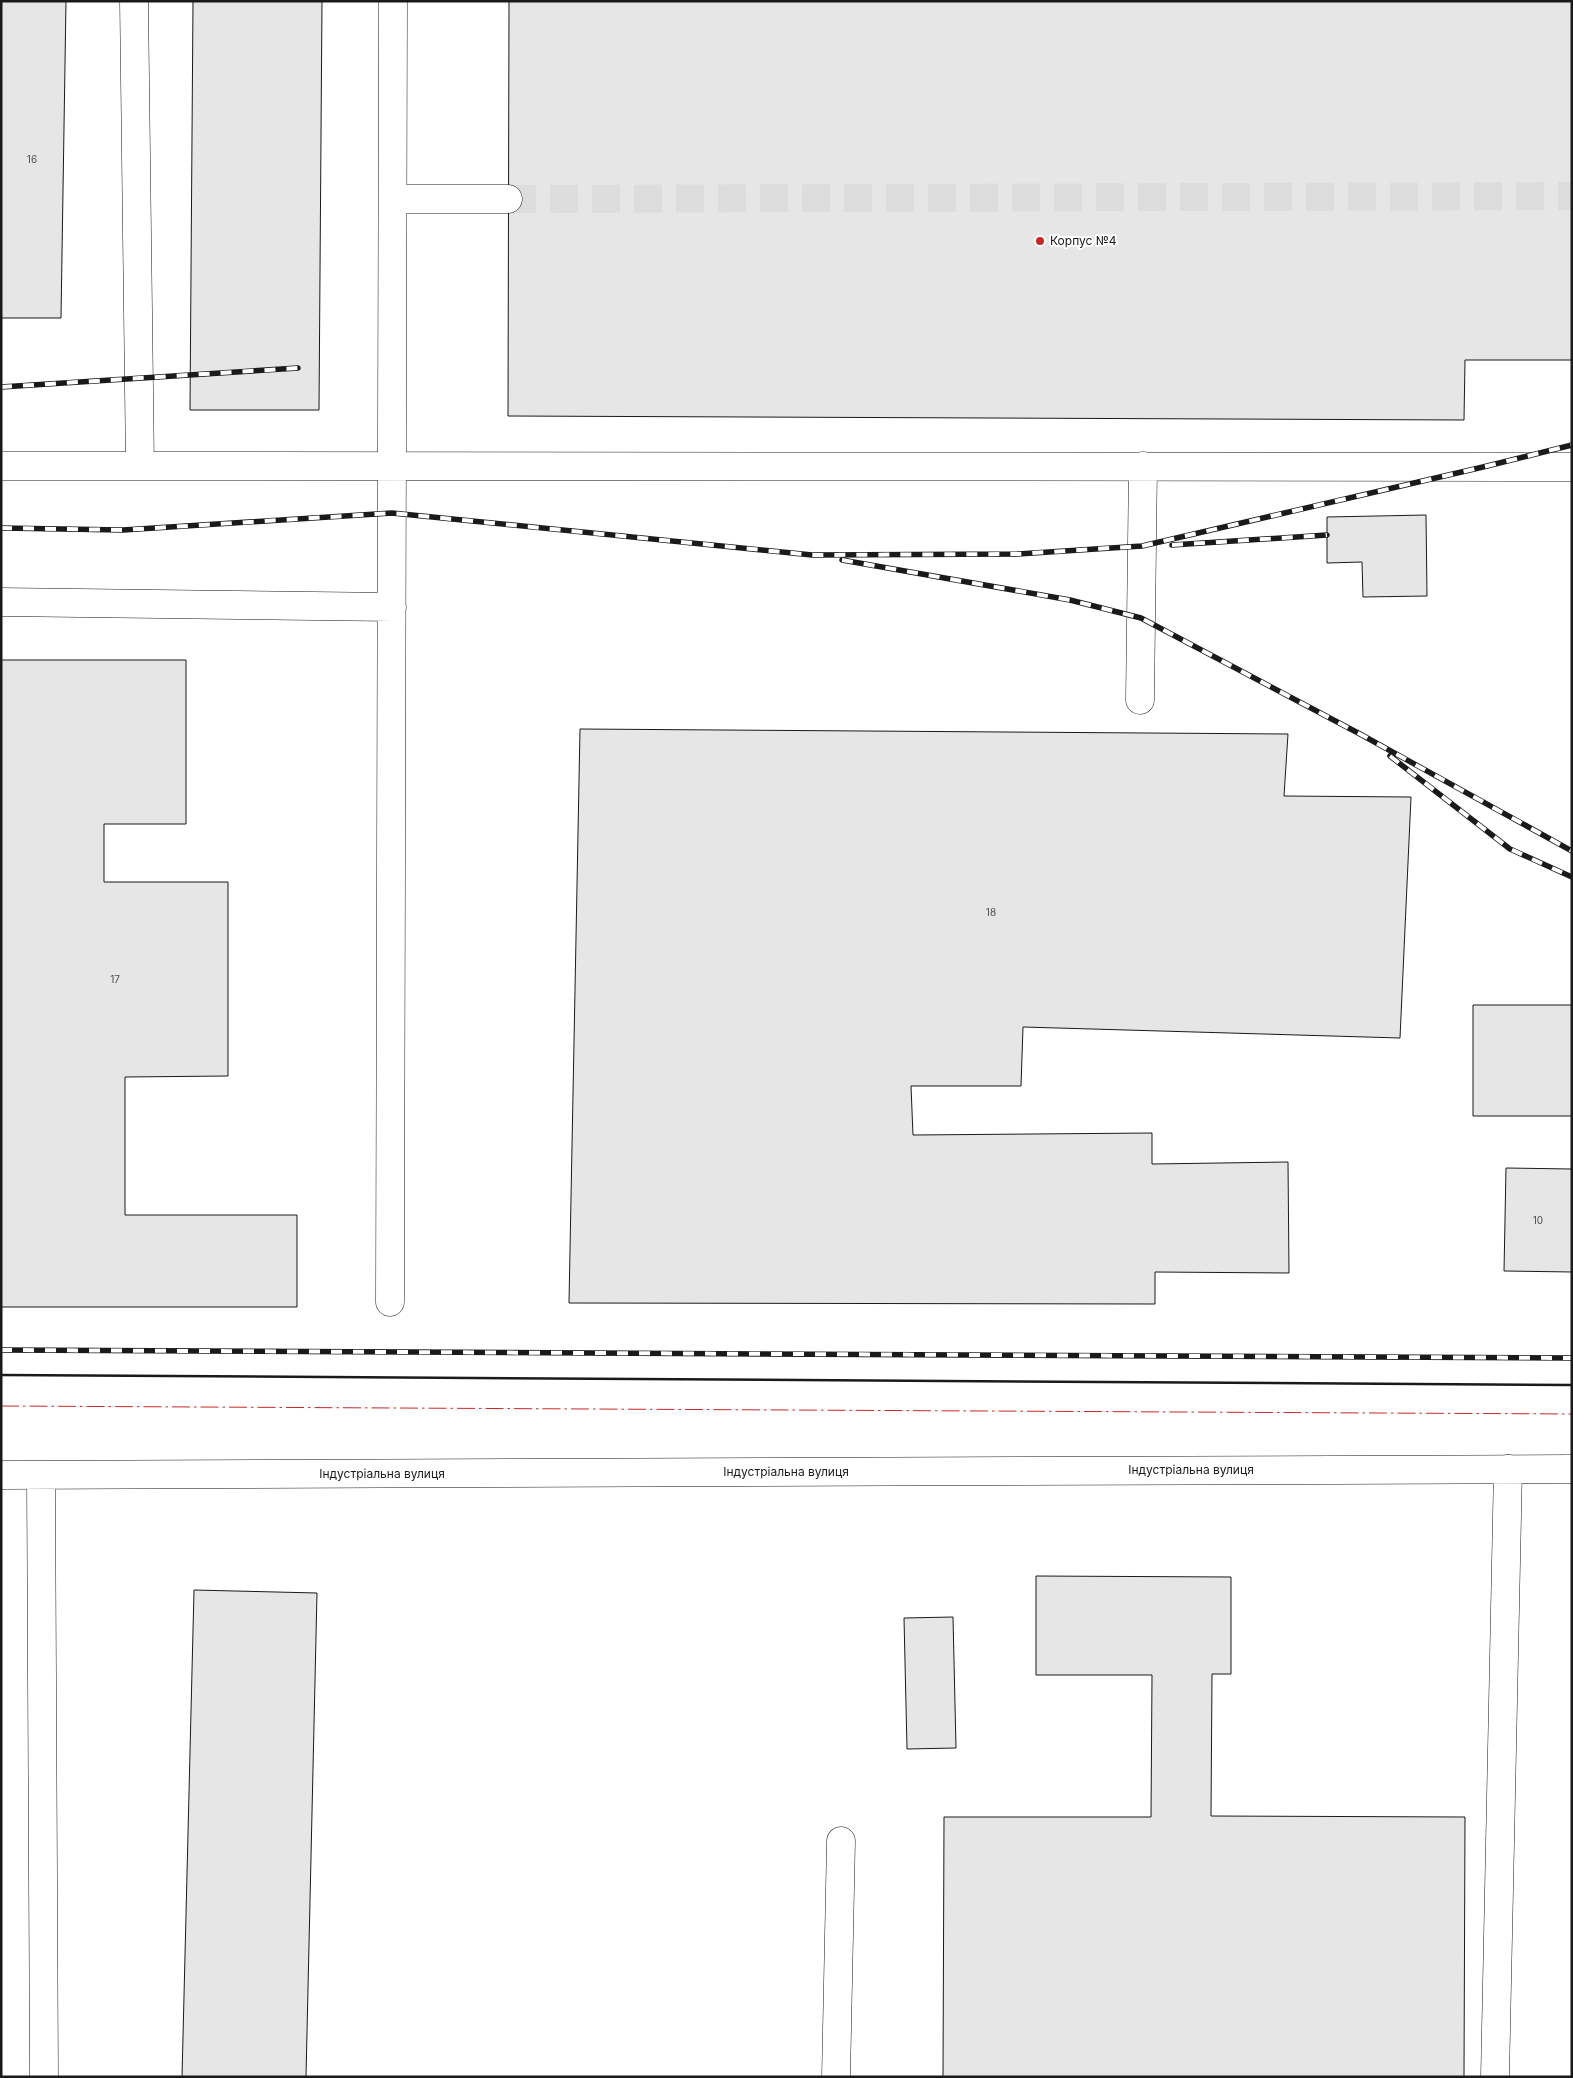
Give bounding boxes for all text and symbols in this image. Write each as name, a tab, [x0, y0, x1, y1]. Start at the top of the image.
house number: 16	[27, 153, 37, 165]
place label: Корпус №4	[1050, 233, 1117, 248]
marker: Корпус №4	[1034, 235, 1046, 247]
house number: 18	[986, 906, 996, 918]
house number: 17	[110, 973, 120, 985]
house number: 10	[1533, 1214, 1543, 1226]
street label: Індустріальна вулиця	[1128, 1462, 1254, 1477]
street label: Індустріальна вулиця	[723, 1464, 849, 1479]
street label: Індустріальна вулиця	[319, 1466, 445, 1481]

